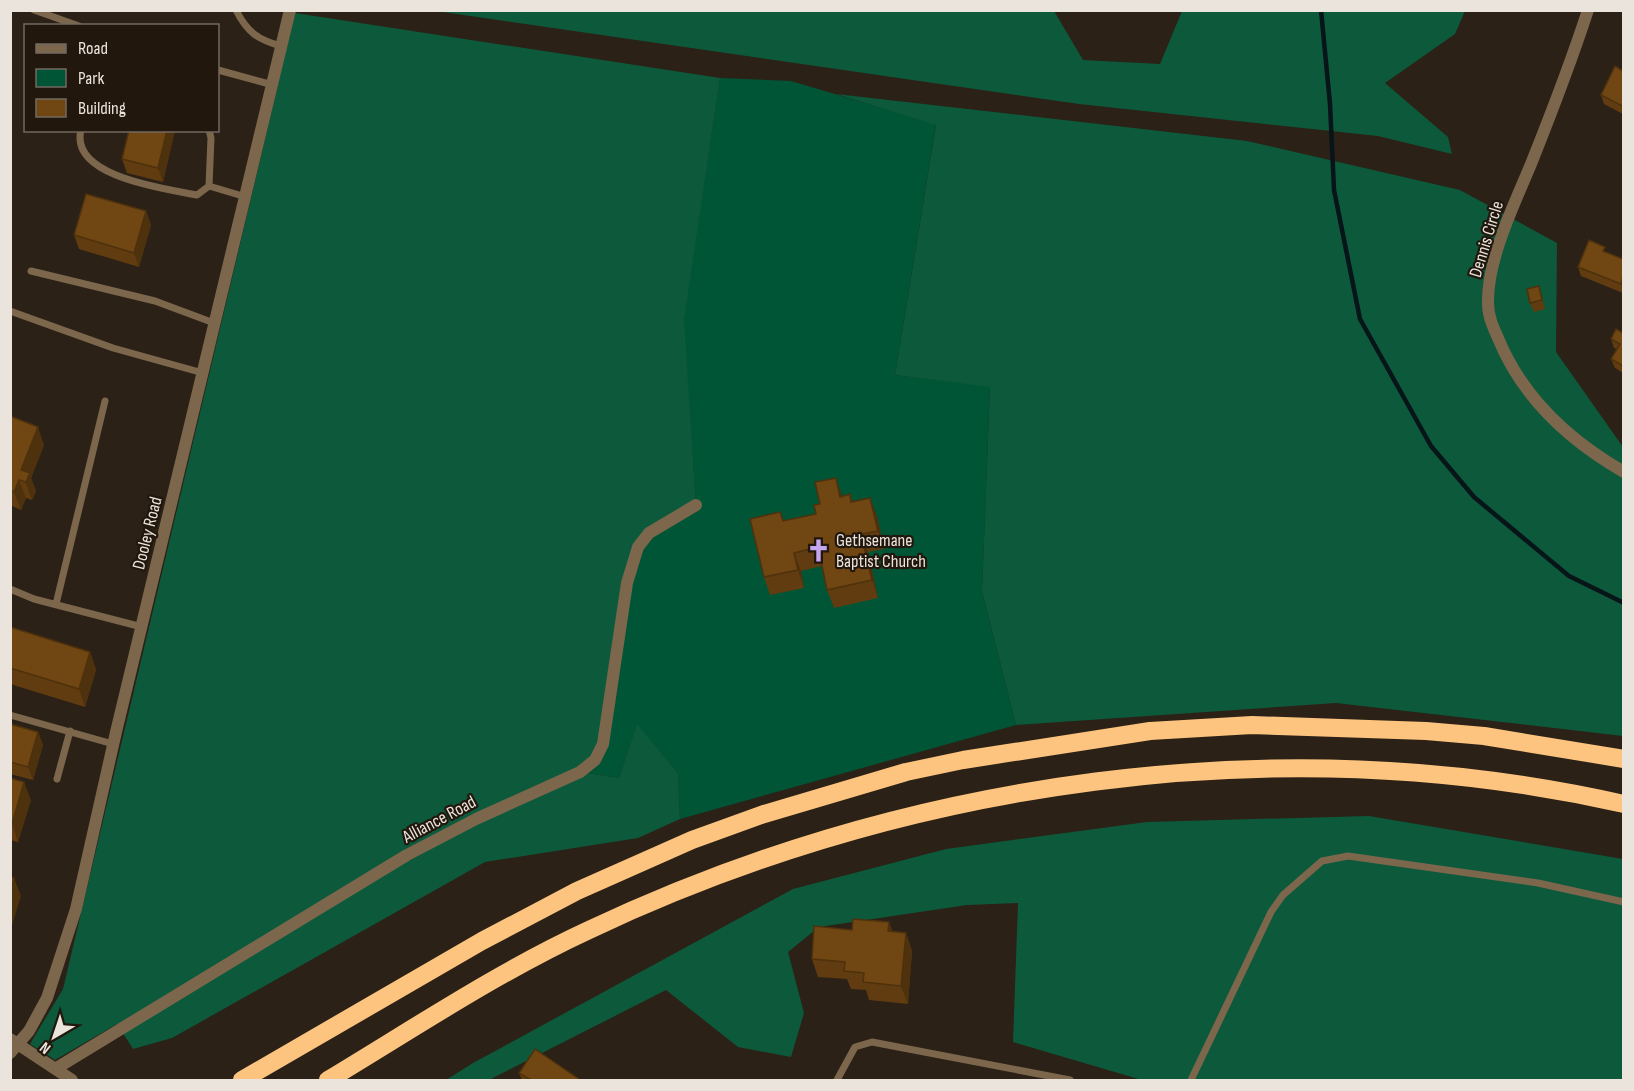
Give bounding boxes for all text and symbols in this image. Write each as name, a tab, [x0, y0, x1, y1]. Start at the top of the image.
legend	[24, 24, 219, 132]
text: Road	[78, 38, 108, 59]
text: Park	[78, 68, 104, 89]
text: Building	[78, 98, 126, 119]
street label: Dennis Circle	[1465, 198, 1508, 280]
street label: Dooley Road	[128, 495, 167, 572]
place label: Gethsemane Baptist Church	[836, 530, 926, 572]
church icon: Gethsemane Baptist Church	[805, 537, 831, 563]
street label: Alliance Road	[398, 791, 480, 848]
north arrow	[24, 1007, 84, 1067]
text: N	[36, 1037, 55, 1058]

